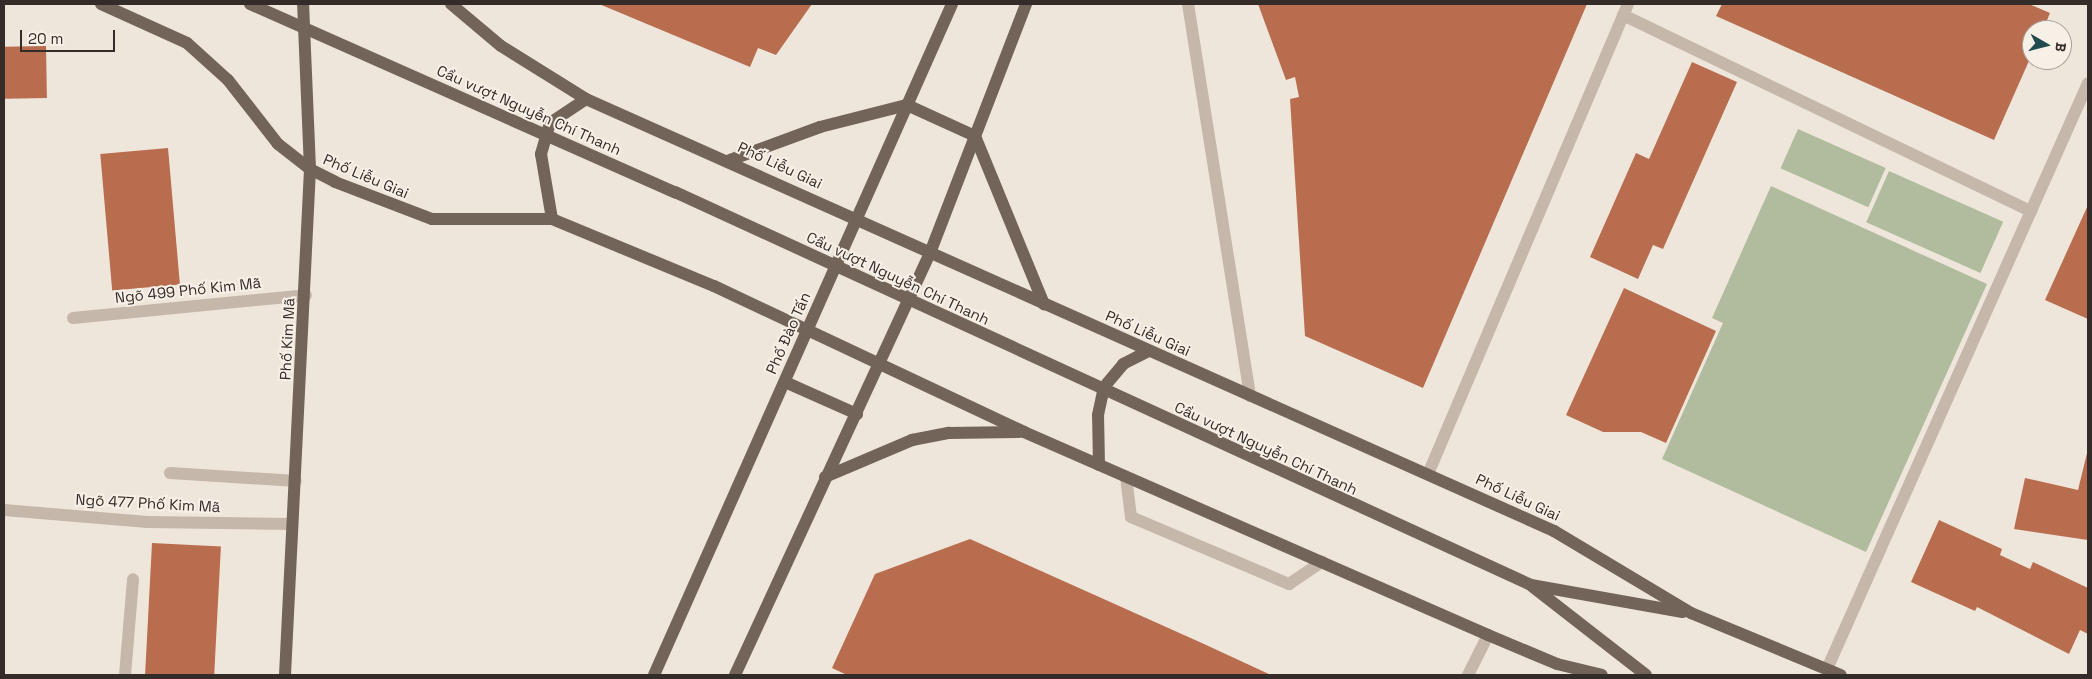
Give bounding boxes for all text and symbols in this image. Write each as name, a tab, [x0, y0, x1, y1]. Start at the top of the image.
scale bar	[22, 20, 118, 52]
north arrow	[2022, 20, 2072, 70]
text: 20 m	[28, 29, 63, 48]
text: B	[2051, 41, 2070, 53]
street label: Cầu vượt Nguyễn Chí Thanh	[434, 61, 624, 159]
street label: Phố Liễu Giai	[735, 138, 825, 192]
street label: Phố Liễu Giai	[321, 150, 411, 202]
street label: Cầu vượt Nguyễn Chí Thanh	[803, 228, 993, 328]
street label: Ngõ 499 Phố Kim Mã	[114, 273, 262, 307]
street label: Phố Đào Tấn	[762, 289, 814, 377]
street label: Phố Kim Mã	[276, 297, 298, 381]
street label: Phố Liễu Giai	[1103, 306, 1193, 360]
street label: Cầu vượt Nguyễn Chí Thanh	[1171, 398, 1361, 498]
street label: Phố Liễu Giai	[1473, 470, 1563, 524]
street label: Ngõ 477 Phố Kim Mã	[75, 490, 221, 516]

